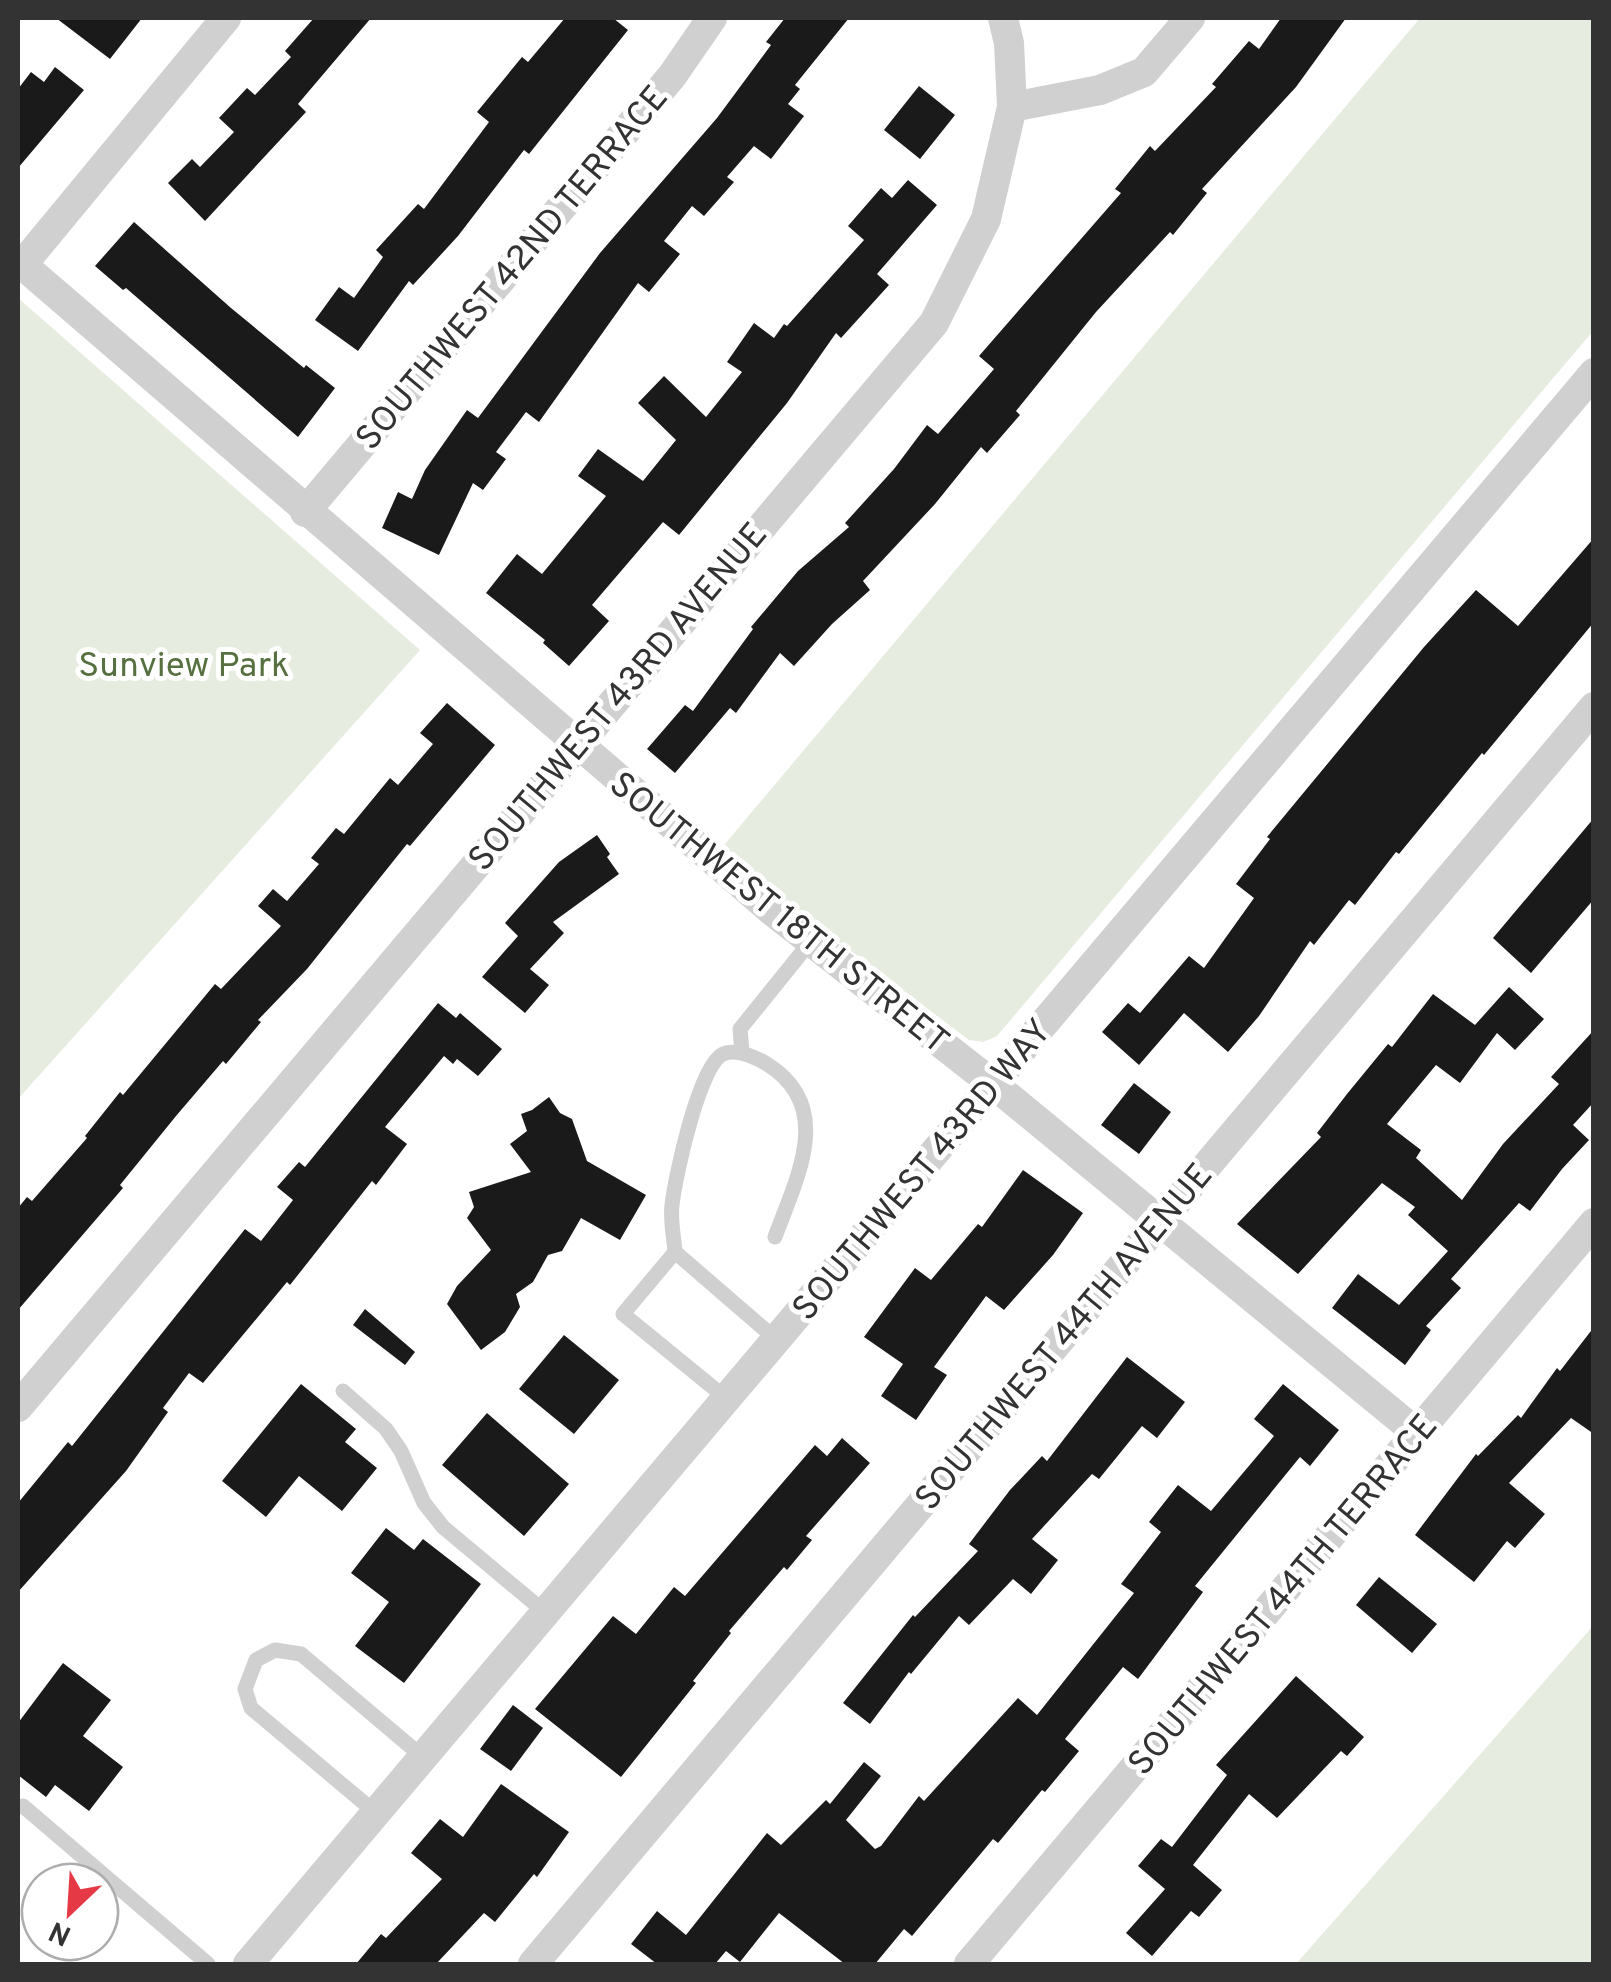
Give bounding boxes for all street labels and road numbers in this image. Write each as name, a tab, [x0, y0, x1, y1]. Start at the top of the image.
street label: SOUTHWEST 42ND TERRACE	[348, 77, 679, 460]
street label: SOUTHWEST 43RD AVENUE	[460, 514, 778, 881]
street label: SOUTHWEST 18TH STREET	[599, 764, 957, 1065]
street label: SOUTHWEST 43RD WAY	[784, 1011, 1062, 1331]
street label: SOUTHWEST 44TH AVENUE	[907, 1155, 1223, 1521]
street label: SOUTHWEST 44TH TERRACE	[1120, 1406, 1449, 1786]

